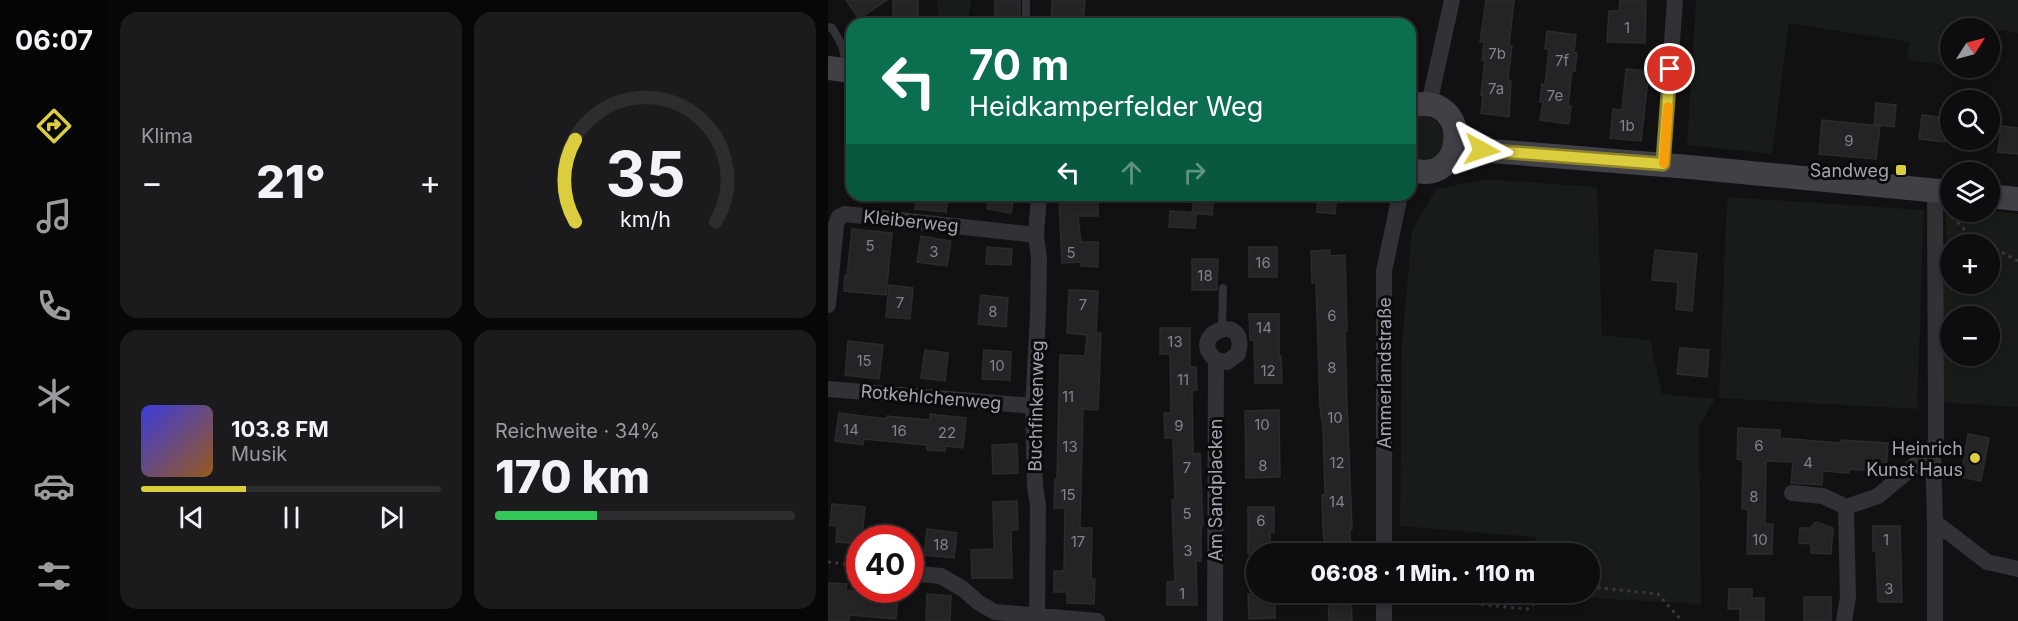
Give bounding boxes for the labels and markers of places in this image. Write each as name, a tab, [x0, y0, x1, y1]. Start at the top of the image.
pin	[1644, 43, 1695, 94]
place label: Sandweg	[1810, 160, 1889, 181]
marker: Sandweg	[1894, 163, 1908, 177]
place label: Heinrich Kunst Haus	[1866, 438, 1963, 480]
marker: Heinrich Kunst Haus	[1968, 451, 1982, 465]

